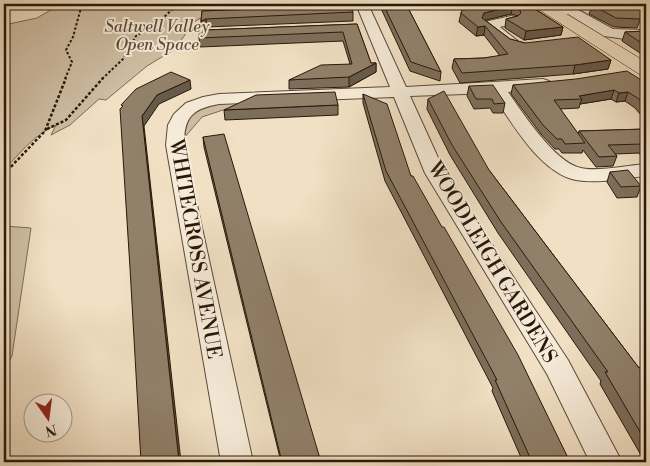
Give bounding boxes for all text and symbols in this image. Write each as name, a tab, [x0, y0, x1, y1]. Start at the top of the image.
park label: Saltwell Valley Open Space	[105, 17, 210, 55]
street label: WHITECROSS AVENUE	[163, 136, 226, 361]
street label: WOODLEIGH GARDENS	[421, 157, 562, 368]
north arrow	[22, 394, 72, 444]
text: N	[43, 420, 58, 440]

